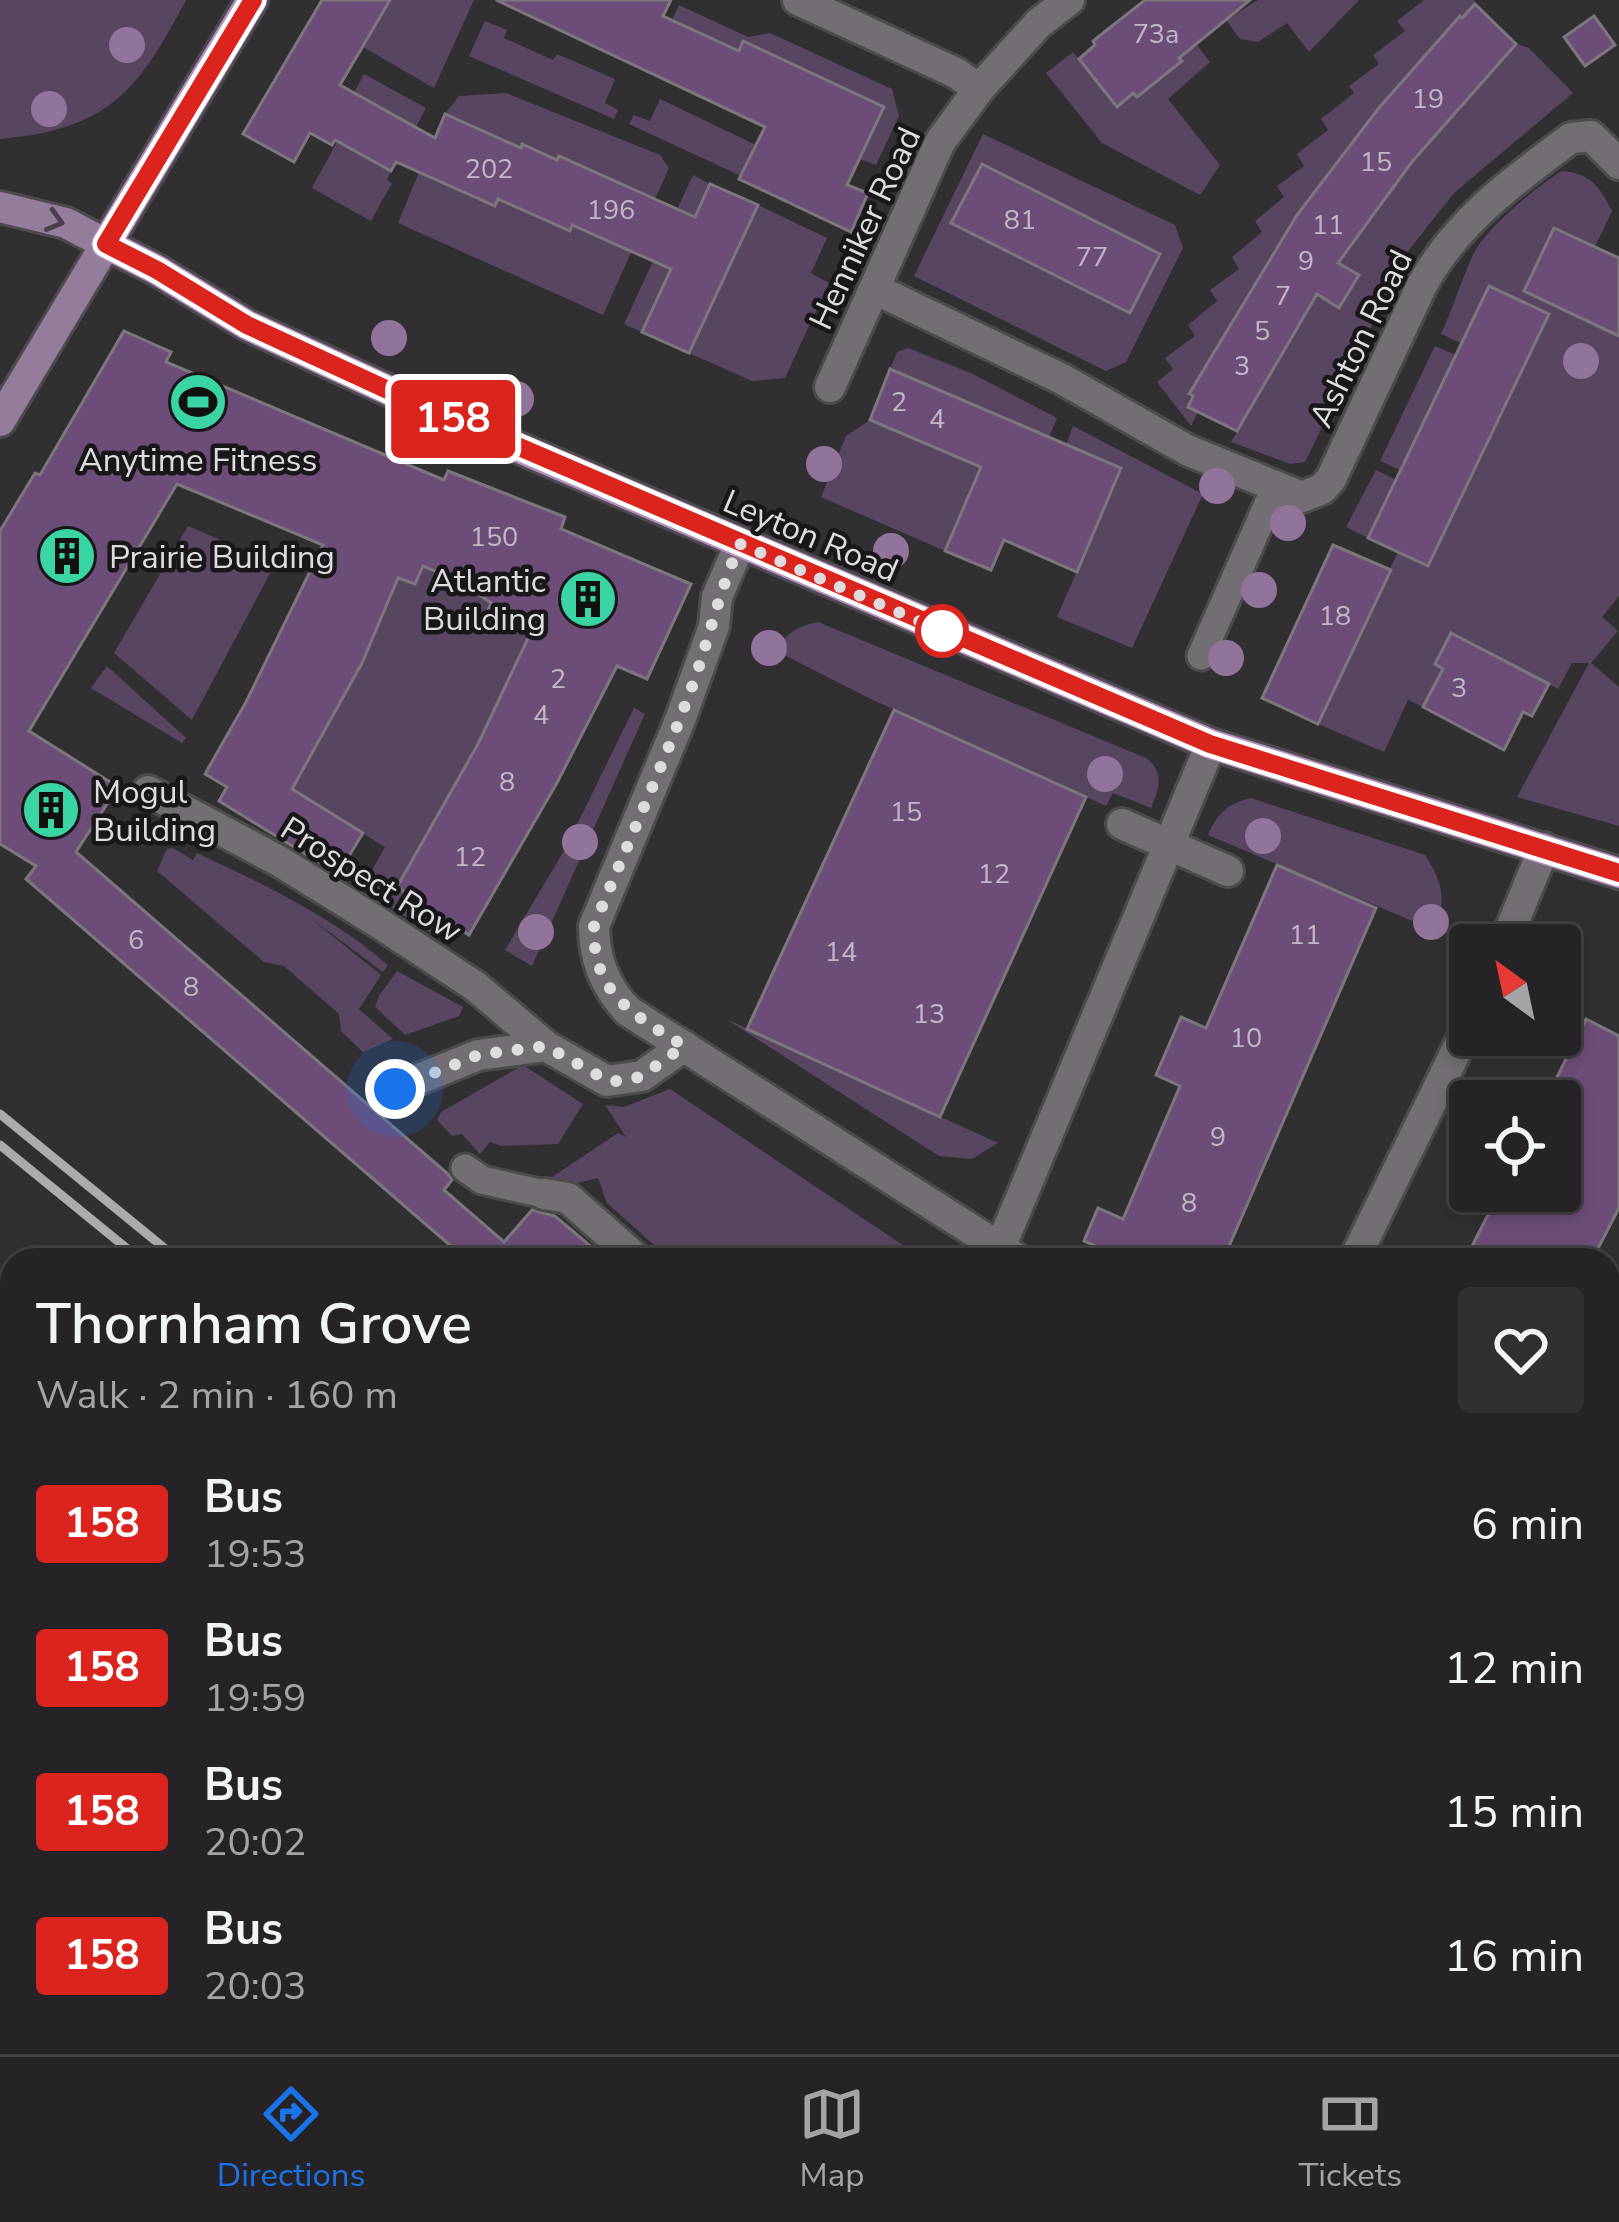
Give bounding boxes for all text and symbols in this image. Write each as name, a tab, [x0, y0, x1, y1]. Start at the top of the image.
house number: 73a	[1133, 16, 1179, 53]
house number: 19	[1412, 81, 1444, 118]
street label: Henniker Road	[799, 120, 932, 337]
house number: 15	[1360, 144, 1392, 181]
house number: 202	[465, 151, 513, 188]
house number: 196	[587, 192, 635, 229]
house number: 81	[1004, 202, 1036, 239]
one-way arrow	[44, 207, 65, 232]
house number: 11	[1312, 207, 1344, 244]
house number: 77	[1076, 239, 1108, 276]
street label: Ashton Road	[1299, 242, 1424, 435]
house number: 9	[1298, 243, 1314, 280]
house number: 7	[1275, 278, 1291, 315]
house number: 5	[1254, 313, 1270, 350]
house number: 3	[1234, 348, 1250, 385]
sports icon: Anytime Fitness	[167, 371, 229, 433]
line badge: 158	[384, 380, 522, 458]
house number: 2	[891, 384, 907, 421]
text: 158	[415, 390, 491, 447]
house number: 4	[929, 401, 945, 438]
place label: Anytime Fitness	[79, 438, 317, 483]
street label: Leyton Road	[716, 479, 905, 593]
house number: 150	[470, 519, 518, 556]
building icon: Prairie Building	[36, 525, 98, 587]
place label: Prairie Building	[109, 535, 335, 580]
place label: Atlantic Building	[423, 559, 546, 642]
building icon: Atlantic Building	[557, 568, 619, 630]
house number: 18	[1319, 598, 1351, 635]
unlabelled marker	[917, 606, 967, 656]
house number: 2	[550, 661, 566, 698]
house number: 3	[1451, 670, 1467, 707]
house number: 4	[533, 697, 549, 734]
house number: 8	[499, 764, 515, 801]
place label: Mogul Building	[93, 770, 216, 853]
building icon: Mogul Building	[20, 779, 82, 841]
house number: 15	[890, 794, 922, 831]
street label: Prospect Row	[272, 807, 471, 954]
house number: 12	[454, 839, 486, 876]
house number: 12	[978, 856, 1010, 893]
house number: 11	[1289, 917, 1321, 954]
house number: 6	[128, 922, 144, 959]
north arrow	[1449, 924, 1581, 1056]
map controls	[1449, 924, 1581, 1212]
house number: 14	[825, 934, 857, 971]
house number: 8	[183, 969, 199, 1006]
house number: 13	[913, 996, 945, 1033]
house number: 10	[1230, 1020, 1262, 1057]
your location	[365, 1059, 425, 1119]
button: locate	[1449, 1080, 1581, 1212]
house number: 9	[1210, 1119, 1226, 1156]
house number: 8	[1181, 1185, 1197, 1222]
text: Thornham Grove	[36, 1285, 472, 1363]
button: heart	[1458, 1287, 1584, 1413]
text: Walk · 2 min · 160 m	[36, 1369, 398, 1422]
text: Bus	[204, 1467, 283, 1528]
text: 6 min	[1471, 1494, 1584, 1555]
text: 158	[64, 1495, 140, 1552]
text: 19:53	[204, 1528, 307, 1581]
text: Bus	[204, 1611, 283, 1672]
text: 12 min	[1444, 1638, 1584, 1699]
text: 158	[64, 1639, 140, 1696]
text: 19:59	[204, 1672, 307, 1725]
text: Bus	[204, 1755, 283, 1816]
text: 15 min	[1444, 1782, 1584, 1843]
text: 158	[64, 1783, 140, 1840]
text: 20:02	[204, 1816, 307, 1869]
text: Bus	[204, 1899, 283, 1960]
text: 16 min	[1444, 1926, 1584, 1987]
text: 158	[64, 1927, 140, 1984]
text: 20:03	[204, 1960, 307, 2013]
tab: Directions	[217, 2081, 365, 2198]
tab: Map	[799, 2081, 865, 2198]
tab: Tickets	[1298, 2081, 1402, 2198]

